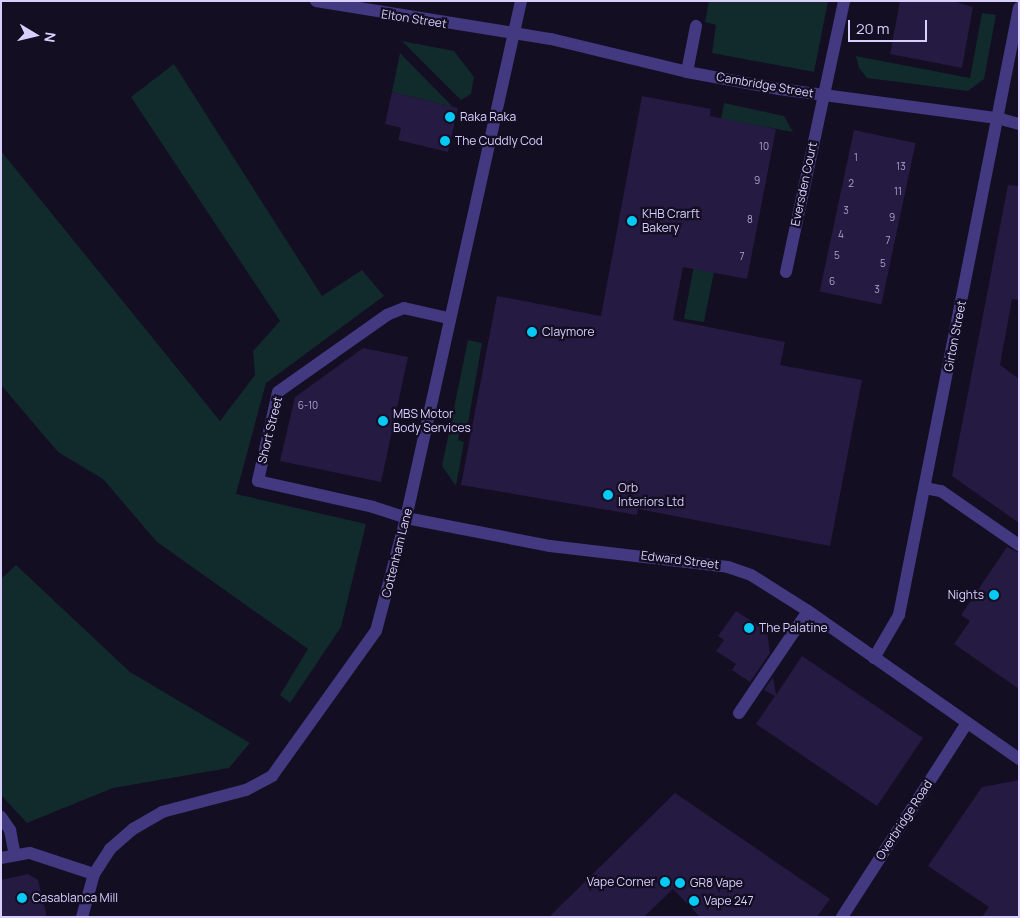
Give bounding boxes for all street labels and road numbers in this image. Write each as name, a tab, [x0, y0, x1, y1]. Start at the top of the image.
street label: Elton Street	[380, 7, 448, 31]
street label: Cambridge Street	[715, 69, 815, 101]
street label: Eversden Court	[788, 141, 820, 227]
street label: Girton Street	[941, 299, 969, 373]
street label: Short Street	[255, 395, 285, 465]
street label: Cottenham Lane	[379, 507, 415, 599]
street label: Edward Street	[640, 548, 720, 572]
street label: Overbridge Road	[873, 777, 935, 863]

